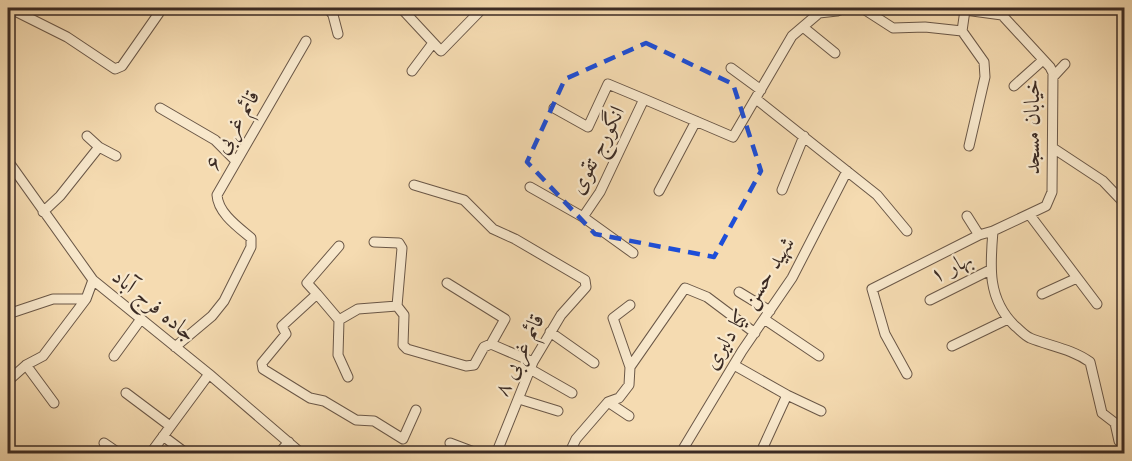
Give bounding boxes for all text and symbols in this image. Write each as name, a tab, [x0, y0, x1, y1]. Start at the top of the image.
street label: خیابان مسجد	[1017, 79, 1047, 175]
street label: قائم غربی ۶	[197, 84, 271, 178]
street label: انگورج تقوی	[562, 101, 636, 201]
street label: شهید حسن کیا دلیری	[696, 231, 802, 375]
street label: بهار ۱	[925, 244, 977, 290]
street label: جاده فرج آباد	[103, 262, 203, 351]
street label: قائم غربی ۸	[486, 309, 555, 403]

